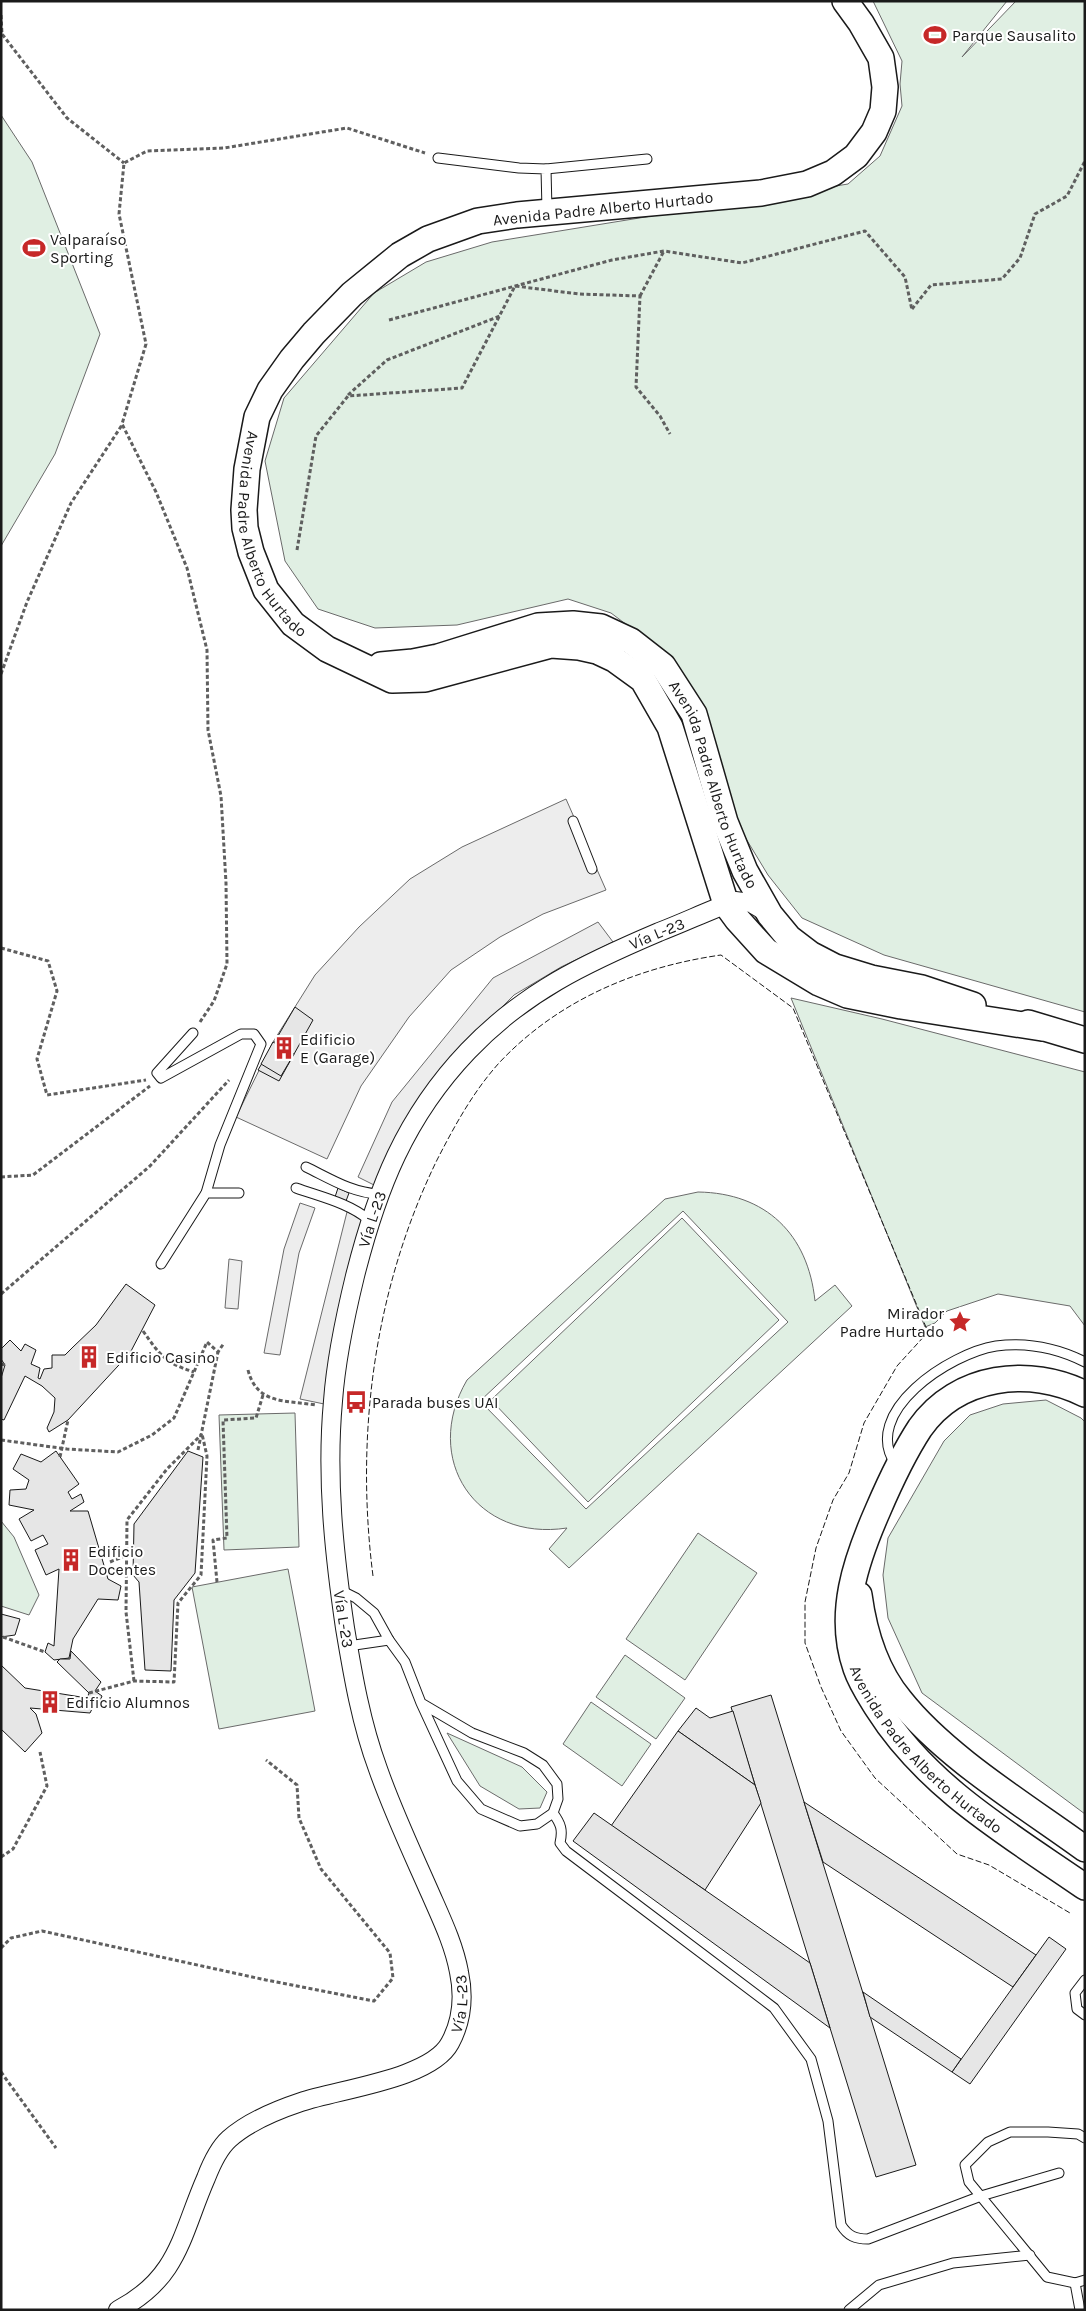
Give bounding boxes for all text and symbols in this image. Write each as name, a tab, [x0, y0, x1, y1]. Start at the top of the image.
sports icon: Parque Sausalito	[922, 22, 948, 48]
place label: Parque Sausalito	[952, 26, 1076, 45]
street label: Avenida Padre Alberto Hurtado	[492, 187, 714, 230]
place label: Valparaíso Sporting	[50, 230, 126, 267]
sports icon: Valparaíso Sporting	[21, 235, 47, 261]
street label: Avenida Padre Alberto Hurtado	[234, 429, 311, 641]
street label: Avenida Padre Alberto Hurtado	[665, 677, 762, 892]
street label: Vía L-23	[626, 914, 688, 954]
place label: Edificio E (Garage)	[300, 1030, 375, 1067]
building icon: Edificio E (Garage)	[271, 1035, 297, 1061]
street label: Vía L-23	[354, 1188, 390, 1250]
place label: Mirador Padre Hurtado	[840, 1304, 944, 1341]
place icon: Mirador Padre Hurtado	[947, 1309, 973, 1335]
building icon: Edificio Casino	[76, 1344, 102, 1370]
place label: Edificio Casino	[106, 1348, 215, 1367]
bus stop icon: Parada buses UAI	[343, 1389, 369, 1415]
place label: Parada buses UAI	[372, 1393, 498, 1412]
place label: Edificio Docentes	[88, 1542, 156, 1579]
building icon: Edificio Docentes	[58, 1547, 84, 1573]
street label: Vía L-23	[330, 1589, 357, 1649]
street label: Avenida Padre Alberto Hurtado	[846, 1663, 1006, 1837]
building icon: Edificio Alumnos	[37, 1689, 63, 1715]
place label: Edificio Alumnos	[66, 1693, 190, 1712]
street label: Vía L-23	[447, 1973, 472, 2035]

